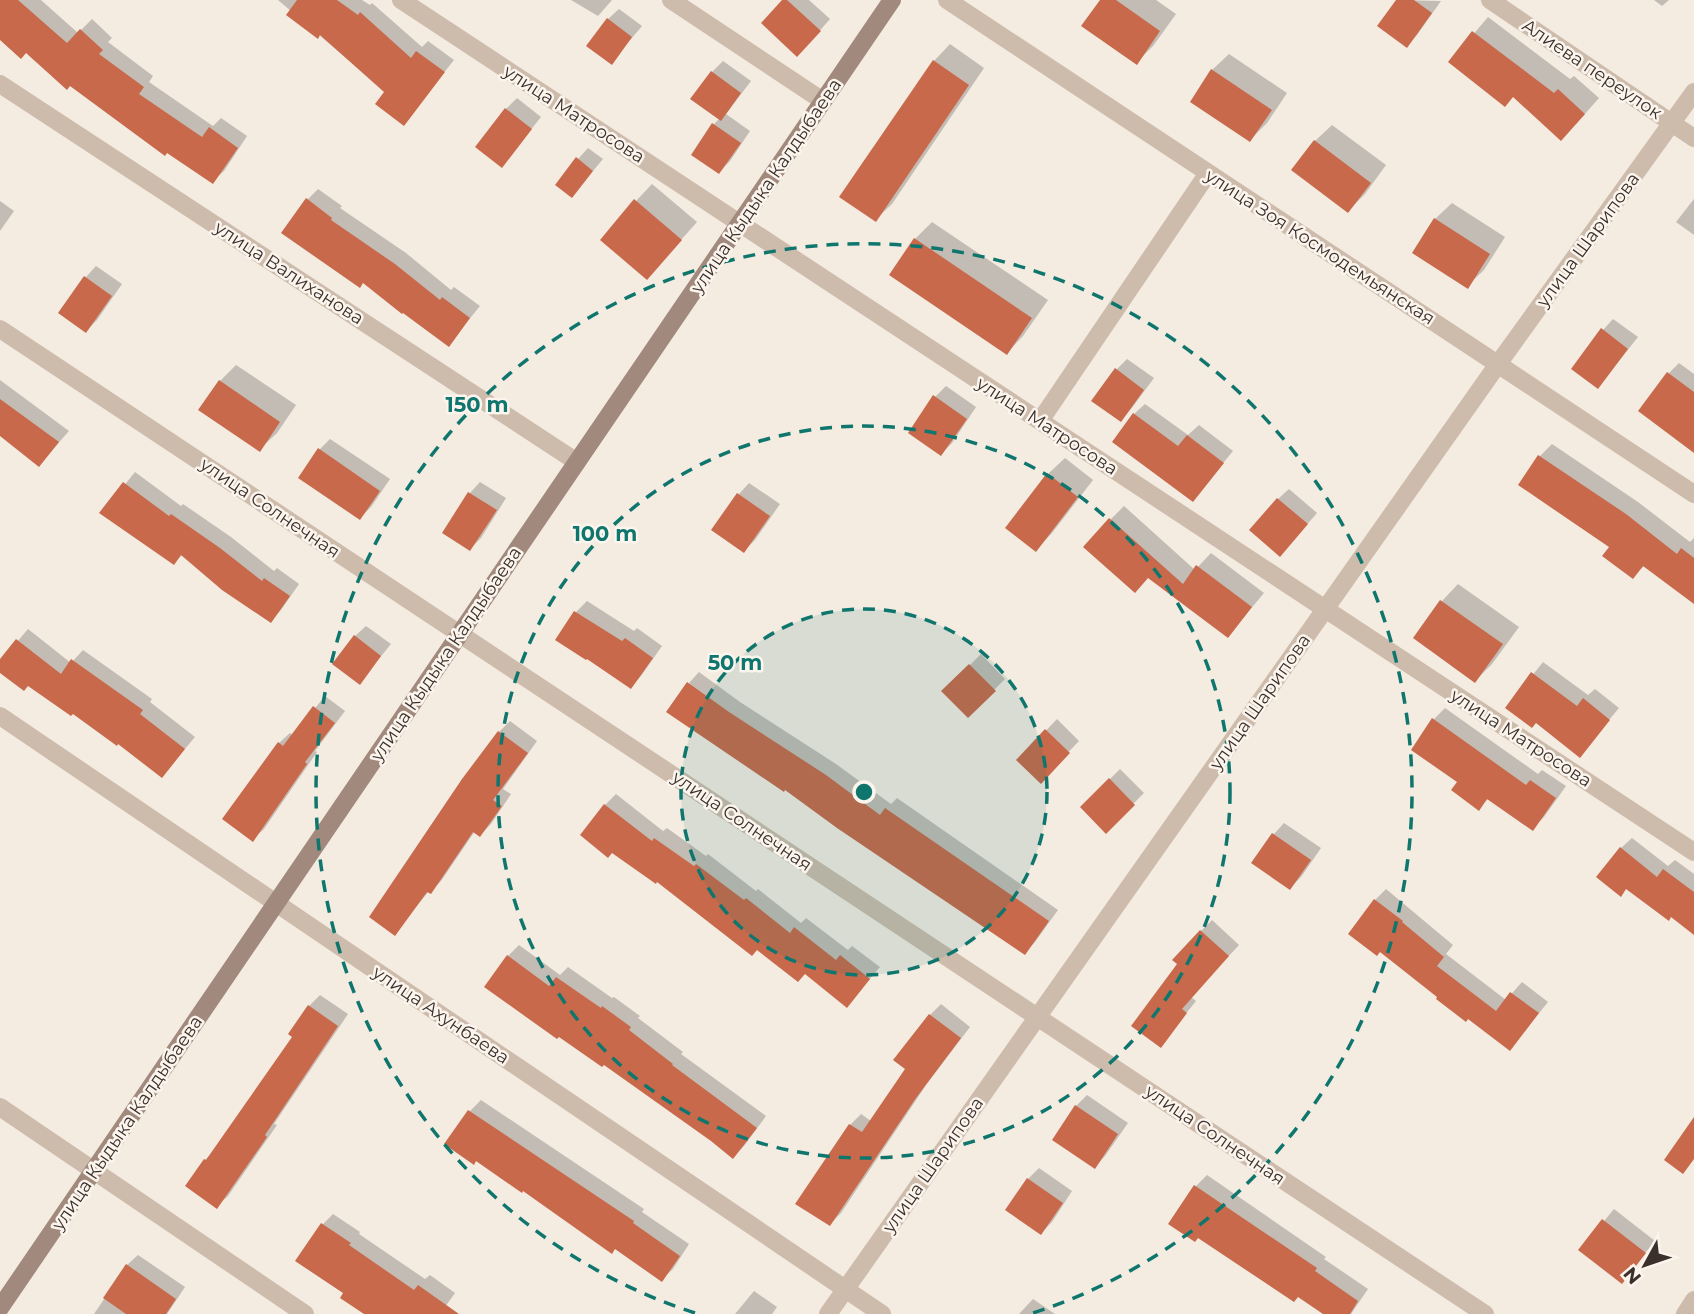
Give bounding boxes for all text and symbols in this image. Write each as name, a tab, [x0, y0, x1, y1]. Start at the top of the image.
street label: Алиева переулок	[1518, 14, 1667, 124]
street label: улица Матросова	[498, 60, 649, 168]
street label: улица Кыдыка Калдыбаева	[685, 75, 846, 298]
street label: улица Зоя Космодемьянская	[1200, 164, 1439, 330]
street label: улица Шарипова	[1531, 168, 1644, 312]
street label: улица Валиханова	[209, 216, 368, 329]
street label: улица Матросова	[971, 372, 1122, 480]
text: 150 m	[446, 392, 508, 417]
street label: улица Солнечная	[195, 453, 344, 563]
text: 100 m	[573, 521, 637, 546]
street label: улица Кыдыка Калдыбаева	[365, 543, 526, 766]
street label: улица Шарипова	[1204, 630, 1315, 775]
text: 50 m	[708, 650, 762, 675]
street label: улица Матросова	[1445, 684, 1596, 792]
street label: улица Солнечная	[667, 766, 816, 876]
centre of rings	[852, 780, 876, 804]
street label: улица Ахунбаева	[368, 961, 513, 1069]
street label: улица Кыдыка Калдыбаева	[46, 1012, 207, 1235]
street label: улица Солнечная	[1140, 1080, 1289, 1190]
street label: улица Шарипова	[877, 1093, 988, 1238]
north arrow	[1610, 1230, 1680, 1300]
text: N	[1619, 1262, 1646, 1289]

